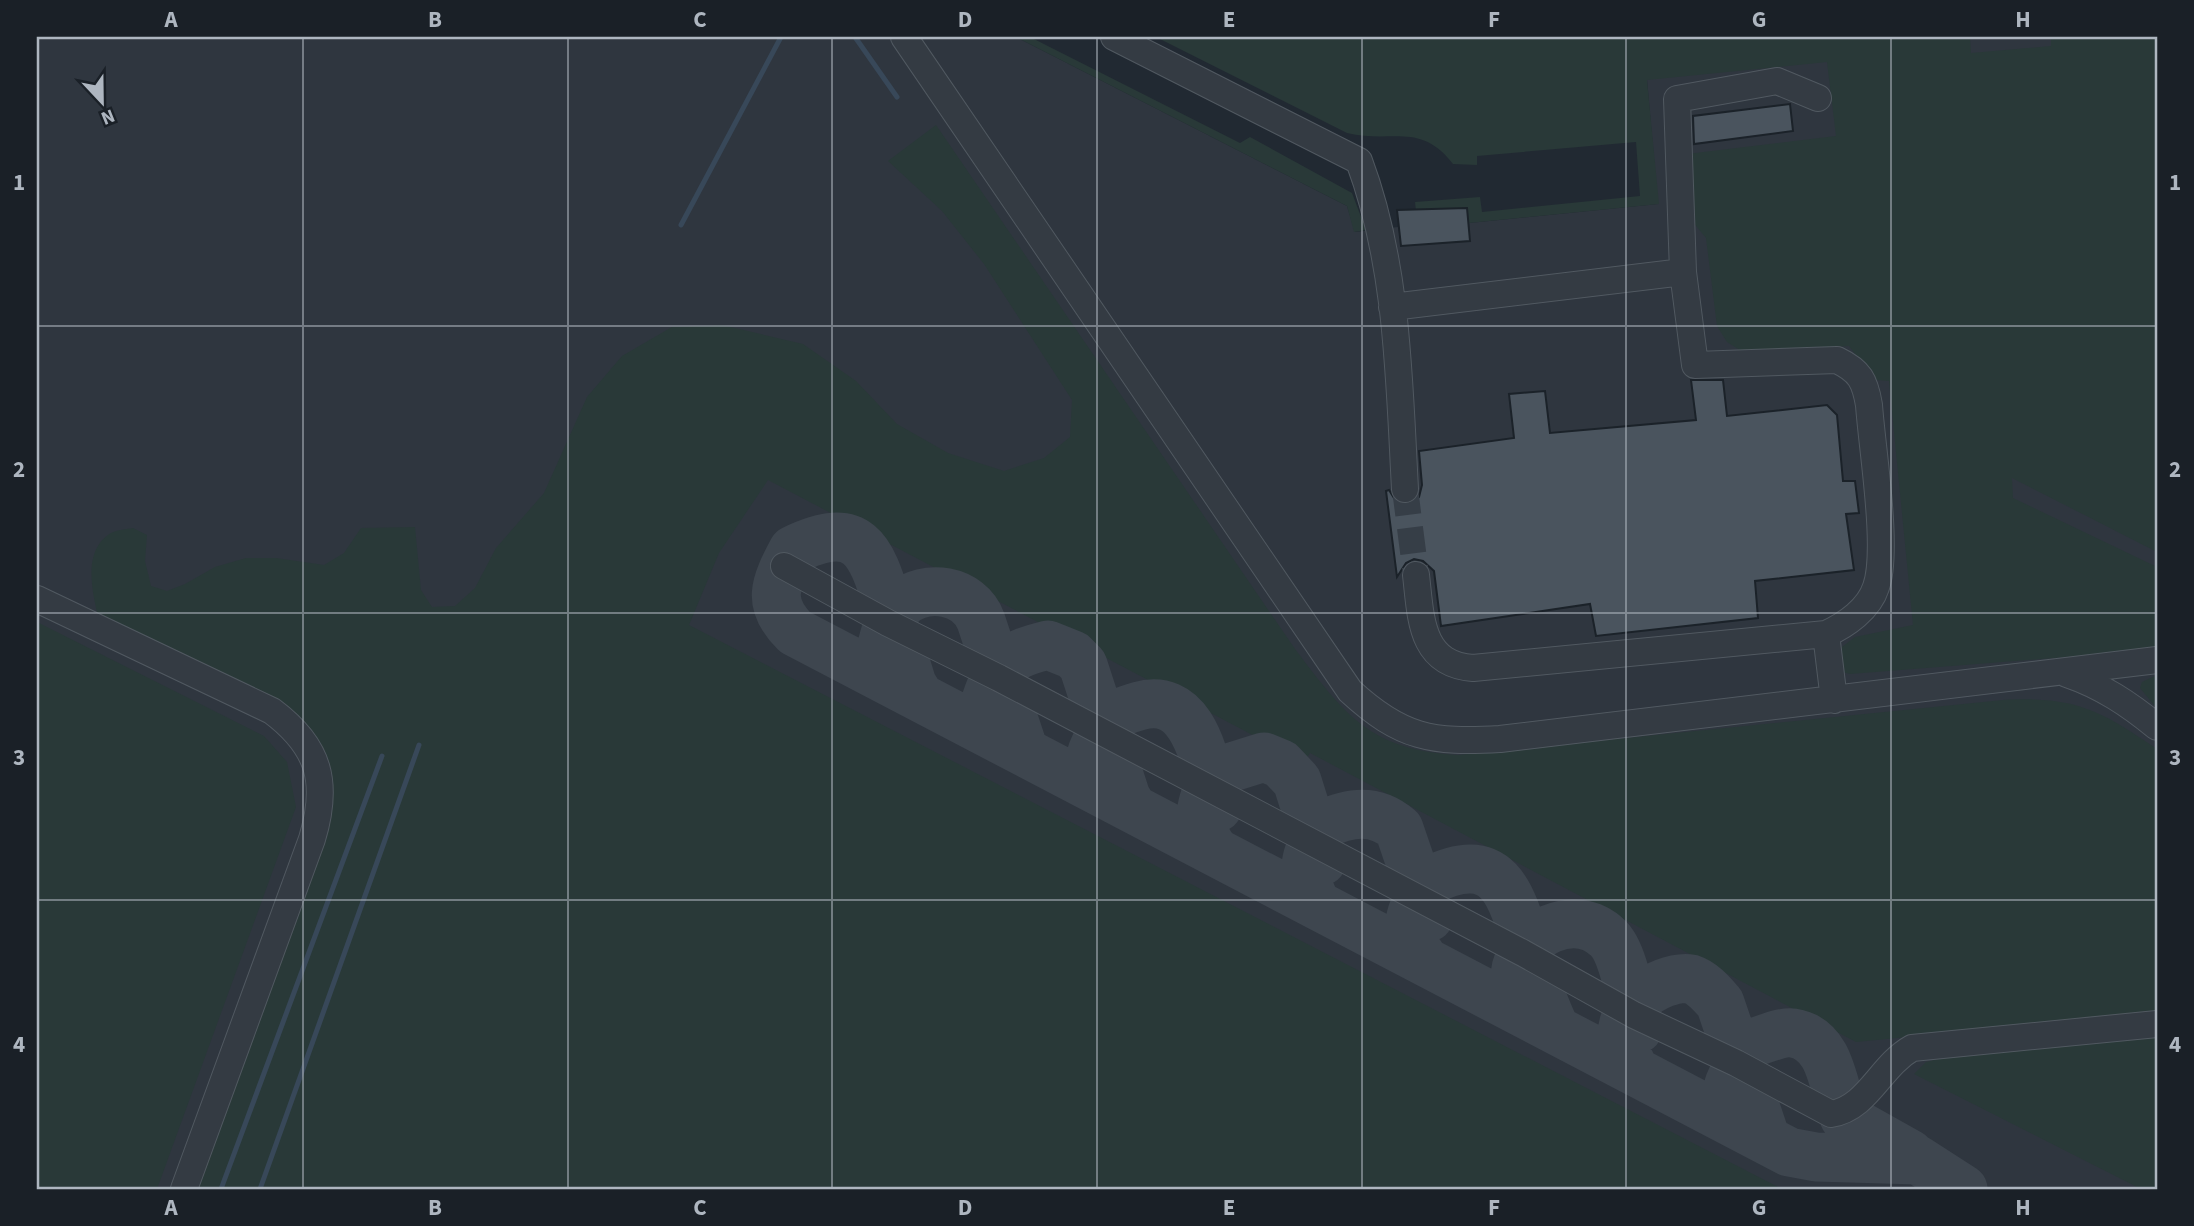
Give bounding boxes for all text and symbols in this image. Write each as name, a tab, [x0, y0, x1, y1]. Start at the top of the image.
text: A	[163, 3, 178, 36]
text: B	[428, 3, 442, 36]
text: C	[693, 3, 707, 36]
text: D	[958, 3, 972, 36]
text: E	[1223, 3, 1235, 36]
text: F	[1488, 3, 1500, 36]
text: G	[1752, 3, 1766, 36]
text: H	[2015, 3, 2031, 36]
north arrow	[66, 66, 136, 136]
text: N	[97, 101, 119, 131]
text: 1	[13, 166, 25, 199]
text: 1	[2169, 166, 2181, 199]
text: 2	[13, 453, 25, 486]
text: 2	[2169, 453, 2181, 486]
text: 3	[13, 741, 25, 774]
text: 3	[2169, 741, 2181, 774]
text: 4	[13, 1028, 25, 1061]
text: 4	[2169, 1028, 2181, 1061]
text: A	[163, 1191, 178, 1224]
text: B	[428, 1191, 442, 1224]
text: C	[693, 1191, 707, 1224]
text: D	[958, 1191, 972, 1224]
text: E	[1223, 1191, 1235, 1224]
text: F	[1488, 1191, 1500, 1224]
text: G	[1752, 1191, 1766, 1224]
text: H	[2015, 1191, 2031, 1224]

